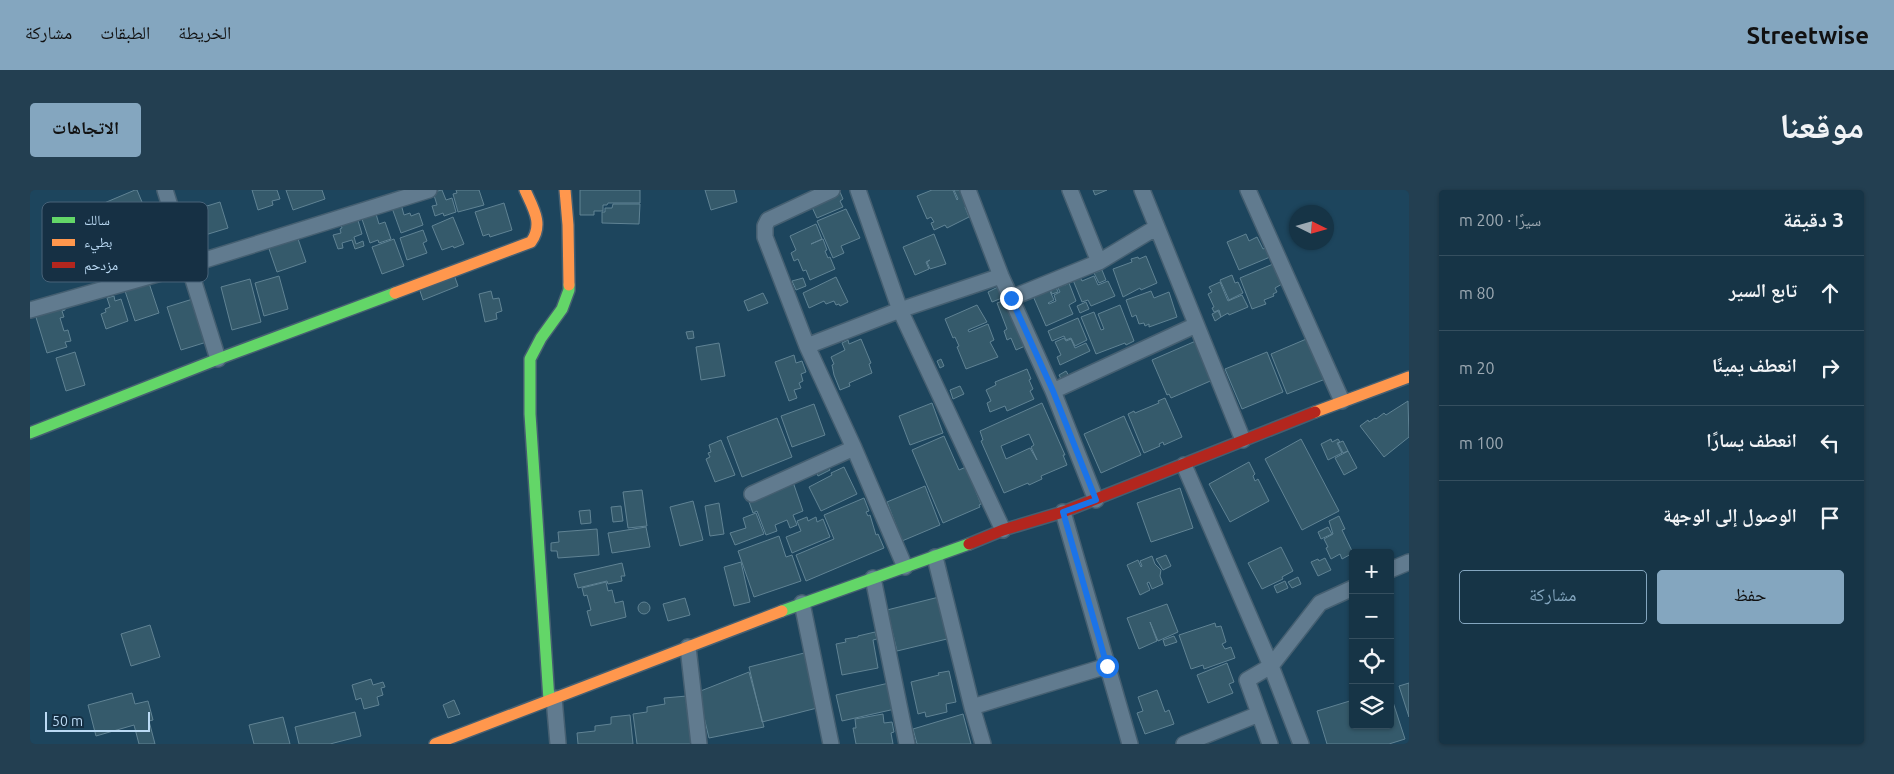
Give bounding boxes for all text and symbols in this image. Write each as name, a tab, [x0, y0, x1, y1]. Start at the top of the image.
text: مشاركة	[25, 22, 72, 42]
text: الطبقات	[100, 22, 150, 42]
text: الخريطة	[178, 22, 231, 42]
text: Streetwise	[1747, 22, 1869, 49]
button: الاتجاهات	[30, 103, 141, 157]
text: موقعنا	[1779, 105, 1864, 145]
legend	[42, 202, 208, 282]
north arrow	[1289, 205, 1334, 250]
text: 3 دقيقة	[1783, 207, 1844, 231]
text: سيرًا · 200 m	[1459, 211, 1541, 229]
text: سالك	[84, 212, 110, 228]
text: بطيء	[84, 234, 113, 254]
text: مزدحم	[84, 257, 118, 275]
text: تابع السير	[1729, 279, 1797, 301]
icon: ahead	[1816, 279, 1844, 307]
text: 80 m	[1459, 284, 1495, 302]
route end	[1000, 287, 1023, 310]
text: انعطف يمينًا	[1712, 354, 1797, 376]
icon: right	[1816, 354, 1844, 382]
text: 20 m	[1459, 359, 1495, 377]
text: انعطف يسارًا	[1706, 429, 1797, 451]
icon: left	[1816, 429, 1844, 457]
text: 100 m	[1459, 434, 1504, 452]
text: الوصول إلى الوجهة	[1663, 504, 1797, 526]
icon: arrive	[1816, 504, 1844, 532]
map controls	[1349, 549, 1394, 729]
button: +	[1349, 549, 1394, 594]
button: مشاركة	[1459, 570, 1647, 624]
button: حفظ	[1657, 570, 1844, 624]
button: −	[1349, 594, 1394, 639]
button: locate	[1349, 639, 1394, 684]
route start	[1096, 655, 1119, 678]
button: layers	[1349, 684, 1394, 729]
scale bar	[45, 709, 150, 732]
text: 50 m	[52, 713, 83, 729]

